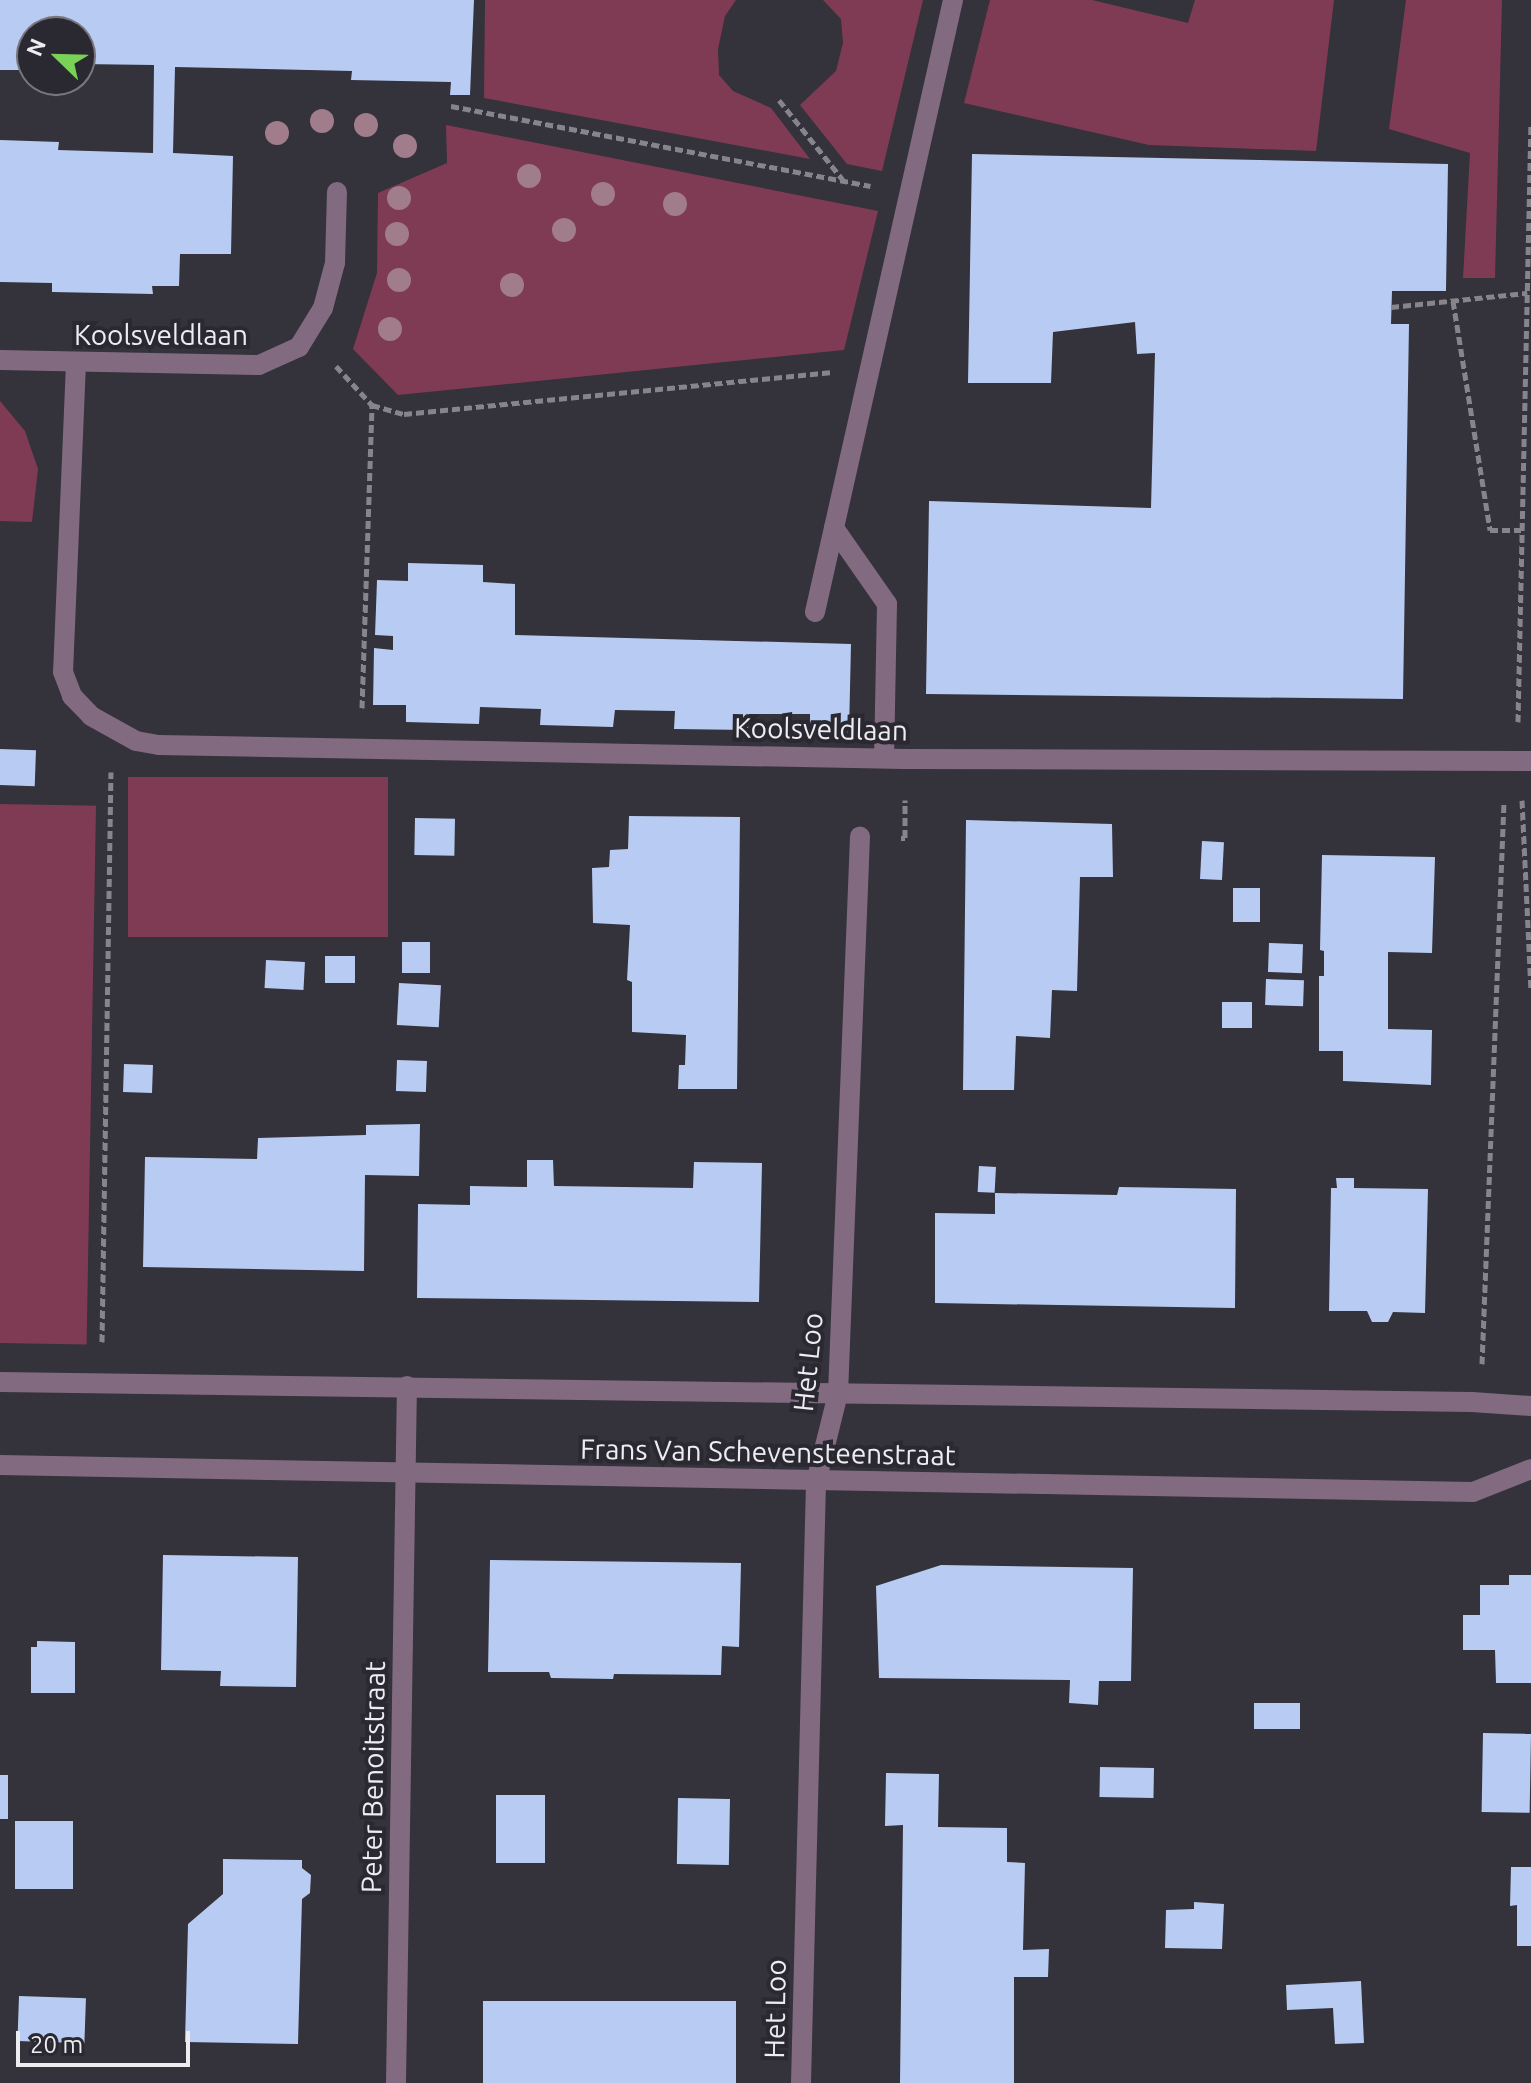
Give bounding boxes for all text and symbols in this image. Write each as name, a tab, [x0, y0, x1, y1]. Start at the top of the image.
north arrow	[16, 16, 96, 96]
text: N	[21, 35, 50, 60]
street label: Koolsveldlaan	[74, 318, 248, 352]
street label: Koolsveldlaan	[734, 711, 908, 747]
street label: Het Loo	[786, 1311, 830, 1413]
street label: Frans Van Schevensteenstraat	[580, 1432, 956, 1472]
street label: Peter Benoitstraat	[354, 1661, 392, 1893]
street label: Het Loo	[757, 1959, 793, 2059]
scale bar	[20, 2015, 194, 2065]
text: 20 m	[30, 2031, 83, 2058]

